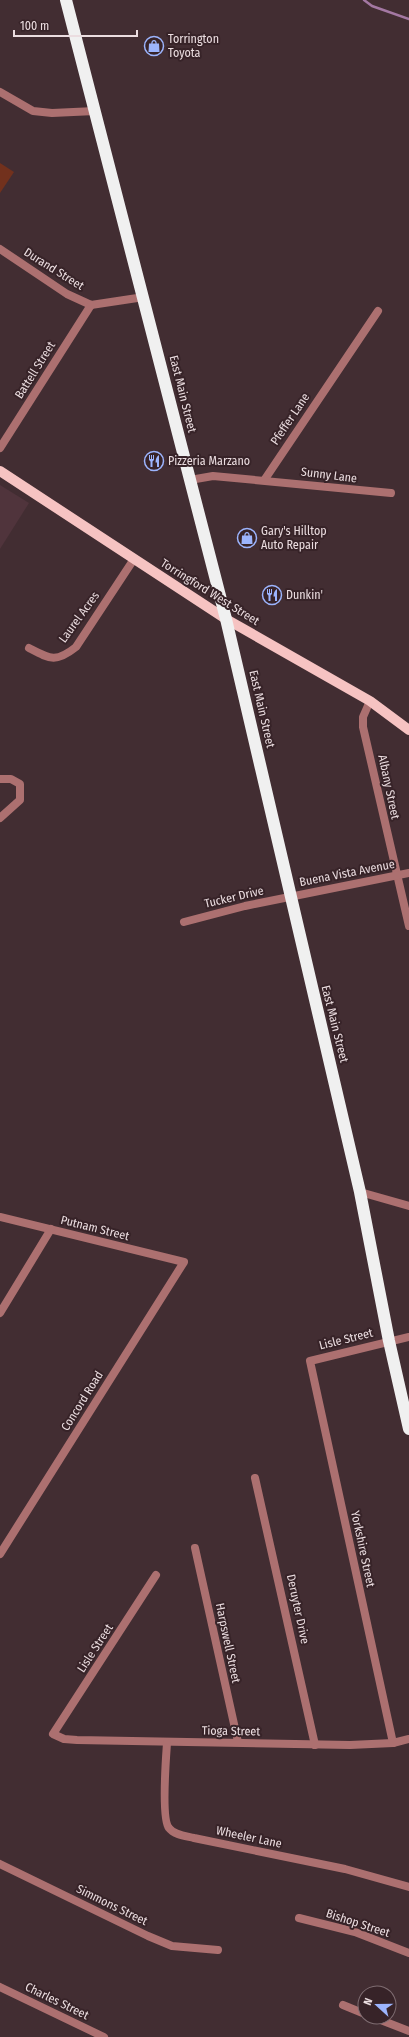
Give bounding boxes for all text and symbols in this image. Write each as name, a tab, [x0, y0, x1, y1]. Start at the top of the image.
scale bar	[14, 12, 137, 38]
text: 100 m	[20, 19, 49, 33]
place label: Torrington Toyota	[168, 32, 219, 60]
shop icon: Torrington Toyota	[143, 35, 165, 57]
street label: Durand Street	[21, 245, 87, 293]
street label: Battell Street	[12, 339, 58, 401]
street label: East Main Street	[167, 354, 199, 434]
street label: Pfeffer Lane	[268, 390, 312, 447]
restaurant icon: Pizzeria Marzano	[143, 450, 165, 472]
place label: Pizzeria Marzano	[168, 454, 250, 468]
street label: Sunny Lane	[300, 465, 358, 485]
place label: Gary's Hilltop Auto Repair	[261, 524, 327, 552]
shop icon: Gary's Hilltop Auto Repair	[236, 527, 258, 549]
street label: Torringford West Street	[158, 556, 262, 628]
restaurant icon: Dunkin'	[261, 584, 283, 606]
place label: Dunkin'	[286, 588, 323, 602]
street label: Laurel Acres	[56, 589, 102, 645]
street label: East Main Street	[246, 669, 278, 749]
street label: Albany Street	[375, 753, 403, 821]
street label: Buena Vista Avenue	[298, 857, 396, 889]
street label: Tucker Drive	[203, 883, 265, 911]
street label: East Main Street	[319, 984, 351, 1064]
street label: Putnam Street	[59, 1213, 131, 1243]
street label: Lisle Street	[318, 1326, 374, 1352]
street label: Concord Road	[58, 1369, 106, 1433]
street label: Yorkshire Street	[348, 1509, 378, 1589]
street label: Deruyter Drive	[284, 1573, 312, 1645]
street label: Harpswell Street	[213, 1602, 243, 1684]
street label: Lisle Street	[74, 1621, 116, 1675]
street label: Tioga Street	[202, 1723, 260, 1739]
street label: Wheeler Lane	[215, 1823, 283, 1851]
street label: Simmons Street	[74, 1882, 150, 1928]
street label: Bishop Street	[324, 1906, 392, 1940]
street label: Charles Street	[23, 1980, 91, 2022]
north arrow	[357, 1985, 397, 2025]
text: N	[361, 1996, 375, 2007]

